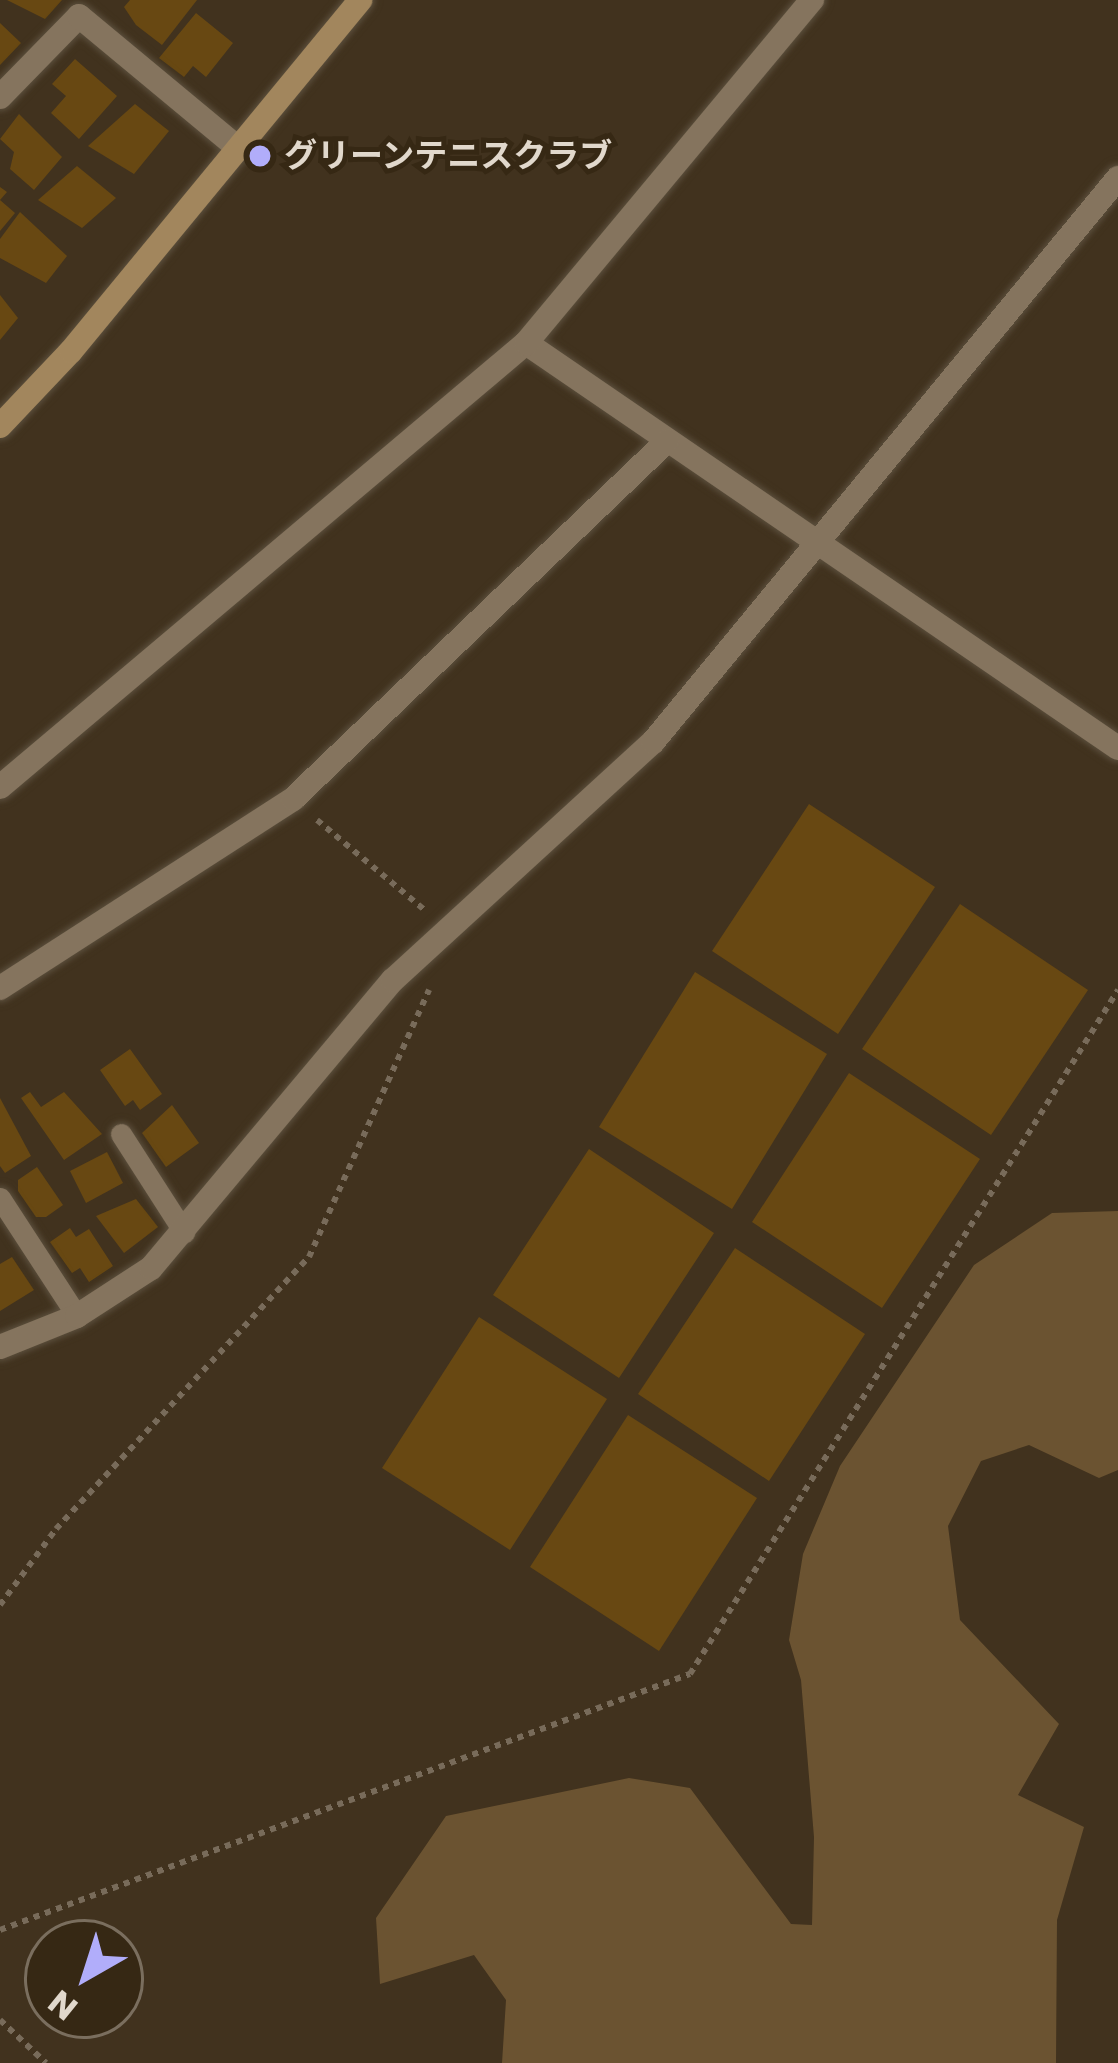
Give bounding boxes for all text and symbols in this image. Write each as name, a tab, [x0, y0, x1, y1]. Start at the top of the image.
place label: グリーンテニスクラブ	[284, 136, 614, 176]
marker: グリーンテニスクラブ	[247, 143, 273, 169]
north arrow	[24, 1919, 144, 2039]
text: N	[38, 1979, 87, 2031]

